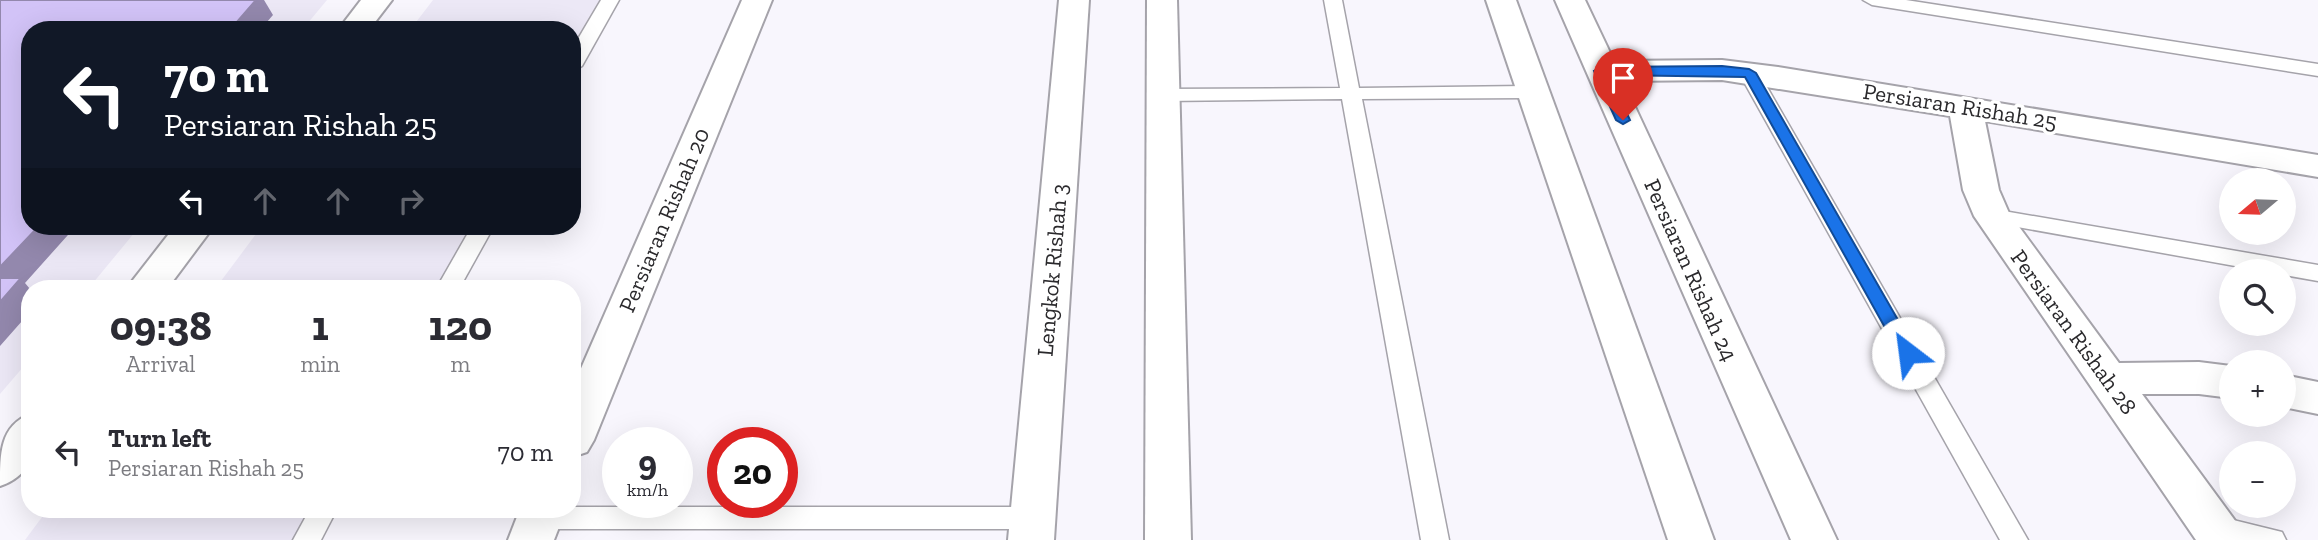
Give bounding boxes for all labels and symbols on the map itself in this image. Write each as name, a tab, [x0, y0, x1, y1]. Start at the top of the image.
pin	[1593, 48, 1653, 120]
street label: Persiaran Rishah 25	[1861, 77, 2059, 135]
street label: Persiaran Rishah 20	[613, 124, 715, 316]
north arrow	[2219, 168, 2296, 245]
street label: Persiaran Rishah 24	[1638, 174, 1744, 366]
street label: Lengkok Rishah 3	[1030, 182, 1074, 358]
street label: Persiaran Rishah 28	[2005, 244, 2143, 420]
position arrow	[1871, 316, 1945, 390]
speed limit sign: 20	[707, 427, 798, 518]

